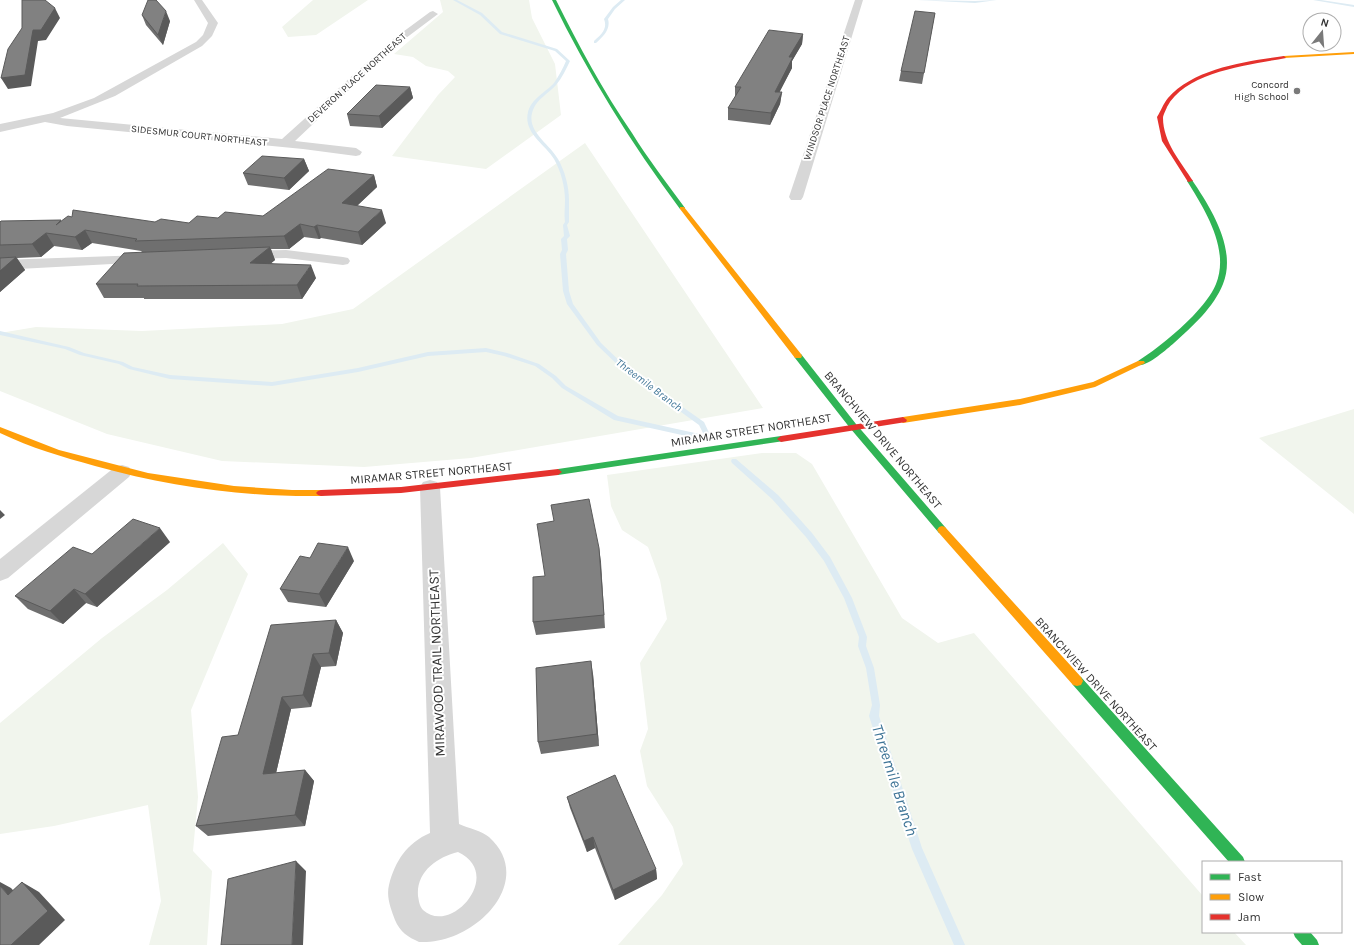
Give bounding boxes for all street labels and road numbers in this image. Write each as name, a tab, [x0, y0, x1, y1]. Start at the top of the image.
street label: DEVERON PLACE NORTHEAST	[305, 30, 409, 126]
street label: WINDSOR PLACE NORTHEAST	[801, 34, 853, 162]
street label: SIDESMUR COURT NORTHEAST	[130, 123, 268, 149]
street label: BRANCHVIEW DRIVE NORTHEAST	[821, 368, 945, 512]
street label: MIRAMAR STREET NORTHEAST	[670, 410, 832, 450]
street label: MIRAMAR STREET NORTHEAST	[350, 459, 512, 487]
street label: MIRAWOOD TRAIL NORTHEAST	[425, 569, 449, 757]
street label: BRANCHVIEW DRIVE NORTHEAST	[1032, 614, 1160, 754]

